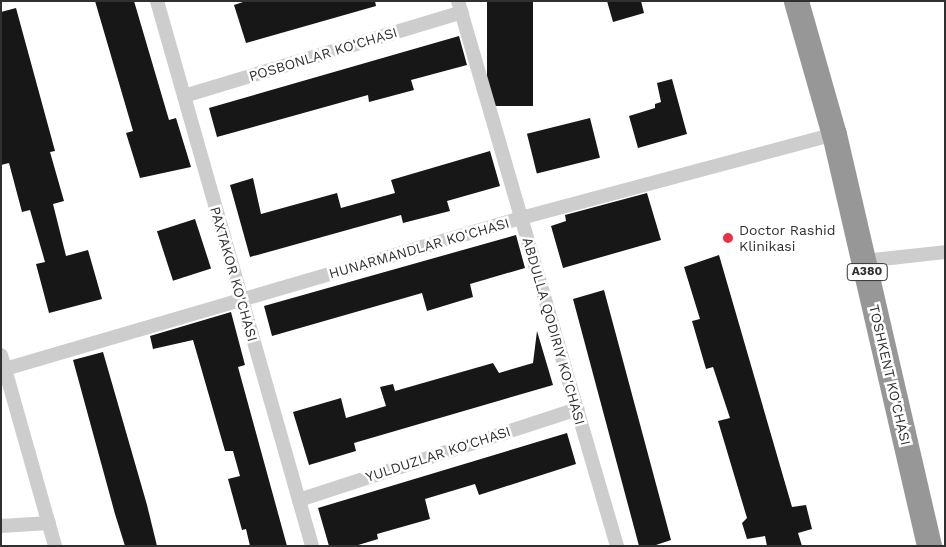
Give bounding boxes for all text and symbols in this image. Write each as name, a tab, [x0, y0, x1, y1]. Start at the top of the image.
street label: POSBONLAR KO'CHASI	[247, 23, 399, 85]
street label: PAXTAKOR KO'CHASI	[207, 205, 261, 343]
street label: HUNARMANDLAR KO'CHASI	[327, 214, 511, 282]
place label: Doctor Rashid Klinikasi	[739, 222, 836, 254]
marker: Doctor Rashid Klinikasi	[721, 231, 735, 245]
street label: ABDULLA QODIRIY KO'CHASI	[519, 235, 589, 427]
road number: A380	[846, 262, 888, 282]
street label: TOSHKENT KO'CHASI	[866, 303, 914, 447]
street label: YULDUZLAR KO'CHASI	[363, 423, 513, 485]

